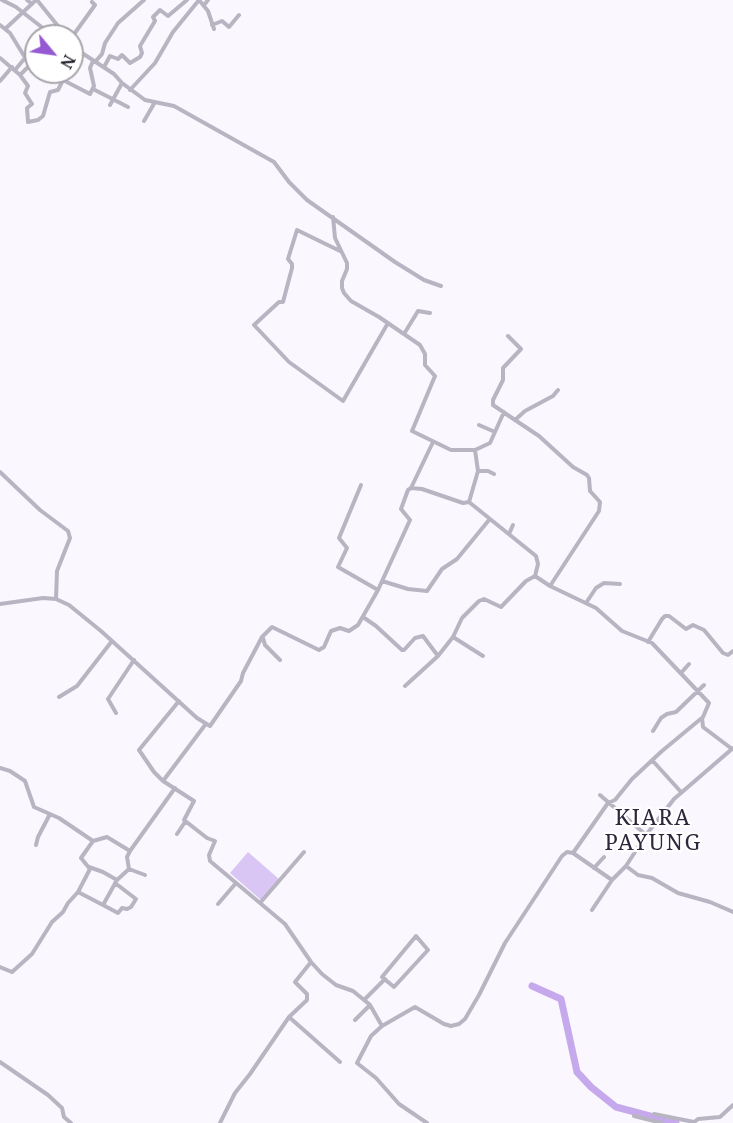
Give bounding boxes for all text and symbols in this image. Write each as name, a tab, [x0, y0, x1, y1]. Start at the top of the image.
north arrow	[24, 24, 84, 84]
text: N	[55, 51, 81, 73]
district label: KIARA PAYUNG	[604, 806, 702, 858]

